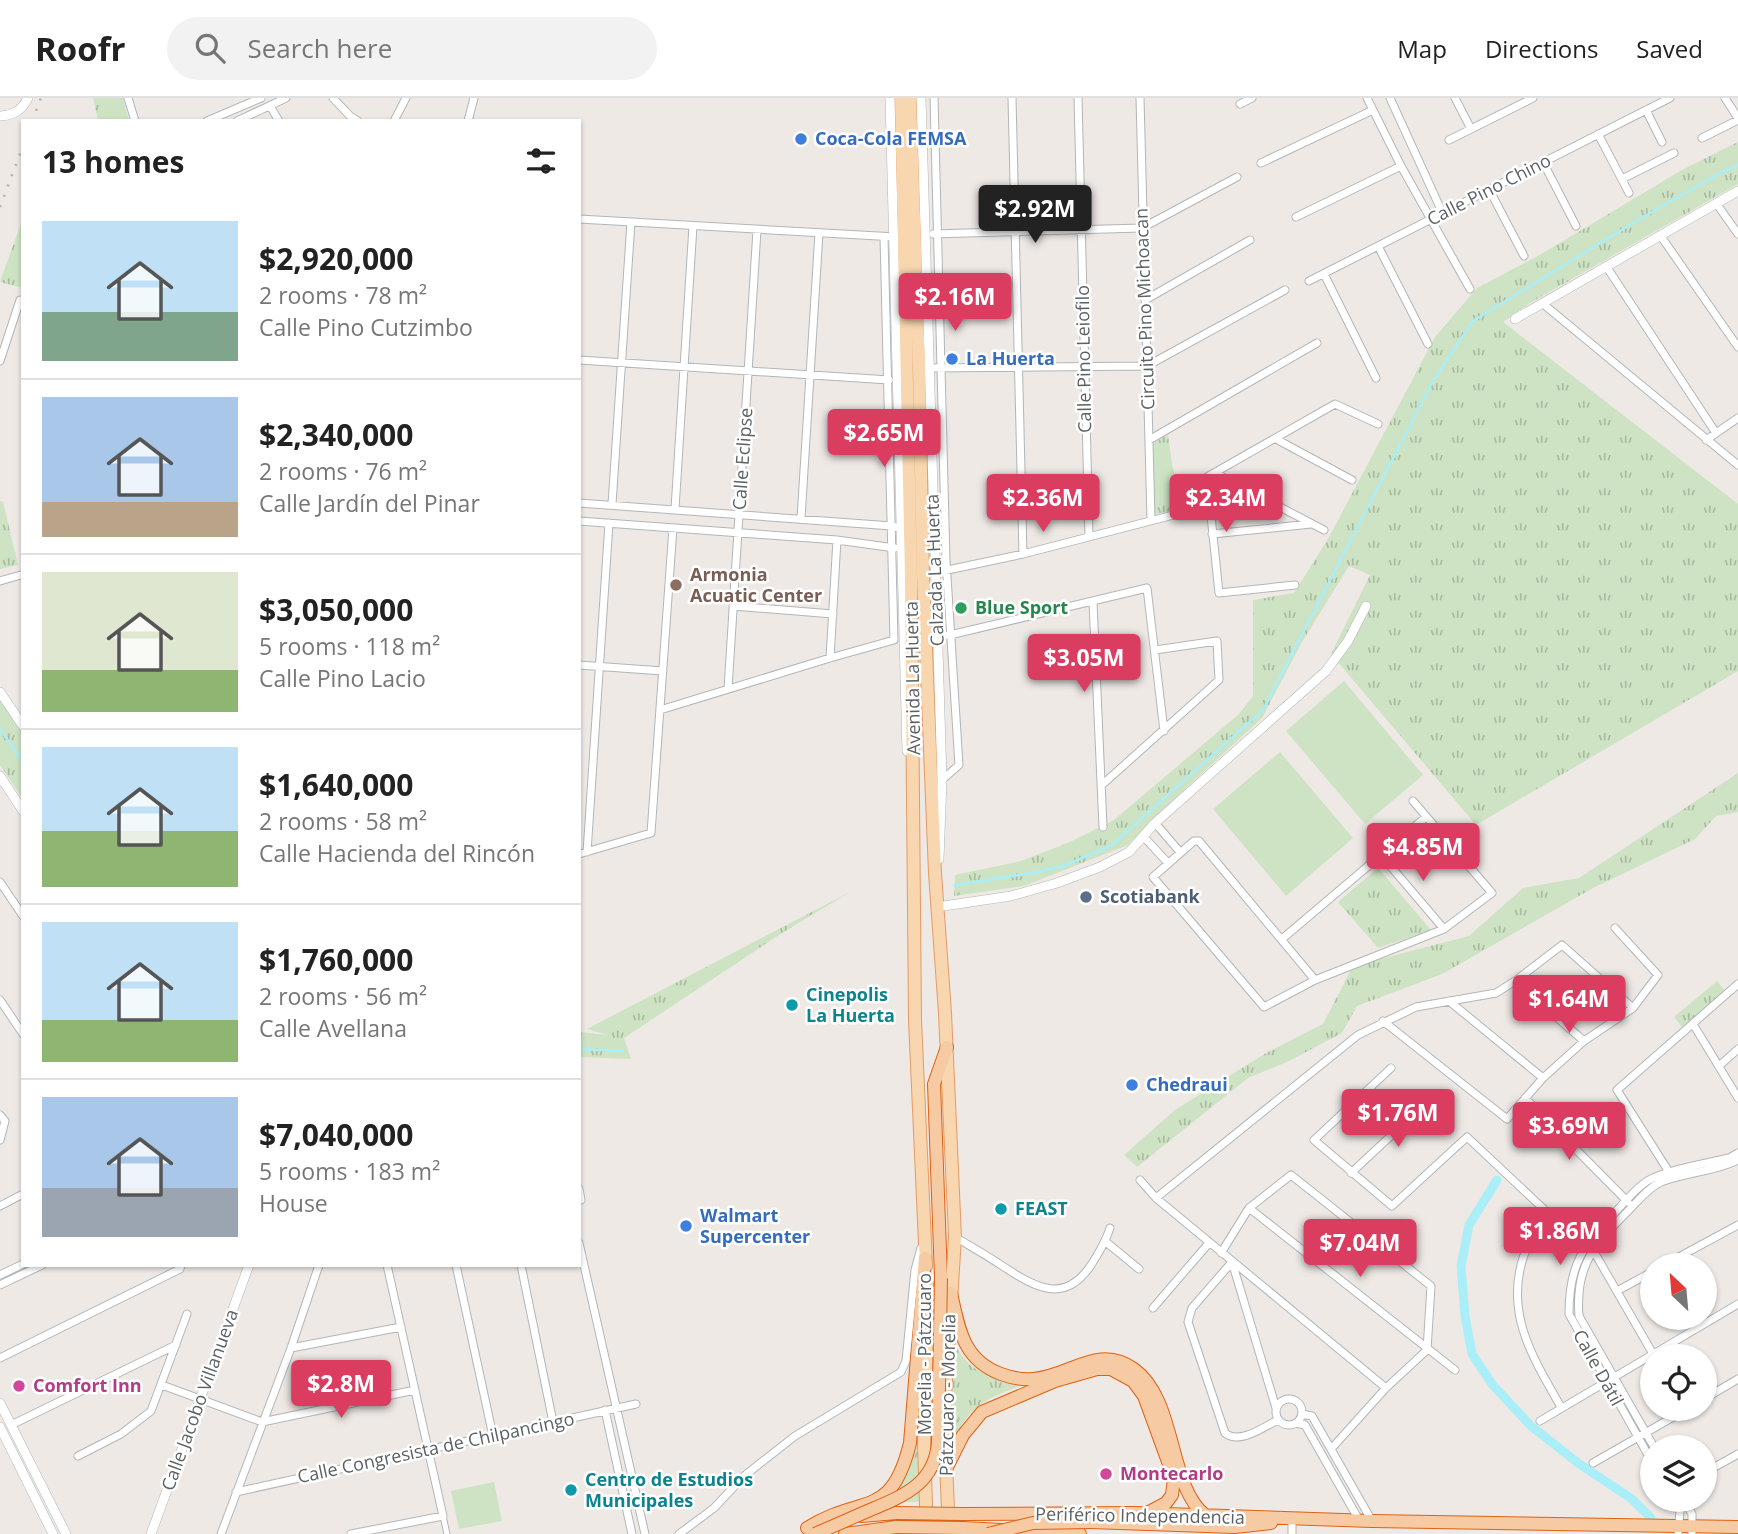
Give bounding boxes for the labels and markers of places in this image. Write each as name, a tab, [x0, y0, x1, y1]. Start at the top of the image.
place label: Coca-Cola FEMSA	[815, 126, 967, 150]
marker: Coca-Cola FEMSA	[793, 131, 809, 147]
pin: $2.92M	[978, 186, 1092, 245]
pin: $2.16M	[898, 274, 1012, 333]
place label: La Huerta	[966, 346, 1055, 370]
marker: La Huerta	[944, 351, 960, 367]
pin: $2.65M	[827, 410, 941, 469]
pin: $2.36M	[986, 474, 1100, 534]
pin: $2.34M	[1169, 474, 1283, 534]
place label: Armonia Acuatic Center	[690, 562, 822, 607]
marker: Armonia Acuatic Center	[668, 577, 684, 593]
place label: Blue Sport	[975, 595, 1068, 619]
marker: Blue Sport	[953, 600, 969, 616]
pin: $3.05M	[1027, 634, 1141, 694]
pin: $4.85M	[1366, 824, 1480, 883]
place label: Scotiabank	[1100, 884, 1201, 908]
marker: Scotiabank	[1078, 889, 1094, 905]
pin: $1.64M	[1512, 976, 1626, 1035]
place label: Cinepolis La Huerta	[806, 982, 895, 1027]
marker: Cinepolis La Huerta	[784, 997, 800, 1013]
place label: Chedraui	[1146, 1072, 1228, 1096]
marker: Chedraui	[1124, 1077, 1140, 1093]
pin: $1.76M	[1341, 1090, 1455, 1149]
pin: $3.69M	[1512, 1102, 1626, 1162]
place label: FEAST	[1015, 1196, 1068, 1220]
marker: FEAST	[993, 1201, 1009, 1217]
place label: Walmart Supercenter	[700, 1203, 810, 1248]
pin: $1.86M	[1503, 1208, 1617, 1267]
marker: Walmart Supercenter	[678, 1218, 694, 1234]
pin: $7.04M	[1303, 1220, 1417, 1279]
pin: $2.8M	[292, 1360, 390, 1420]
place label: Comfort Inn	[33, 1373, 142, 1397]
marker: Comfort Inn	[11, 1378, 27, 1394]
place label: Montecarlo	[1120, 1461, 1223, 1485]
marker: Montecarlo	[1098, 1466, 1114, 1482]
place label: Centro de Estudios Municipales	[585, 1467, 753, 1512]
marker: Centro de Estudios Municipales	[563, 1482, 579, 1498]

